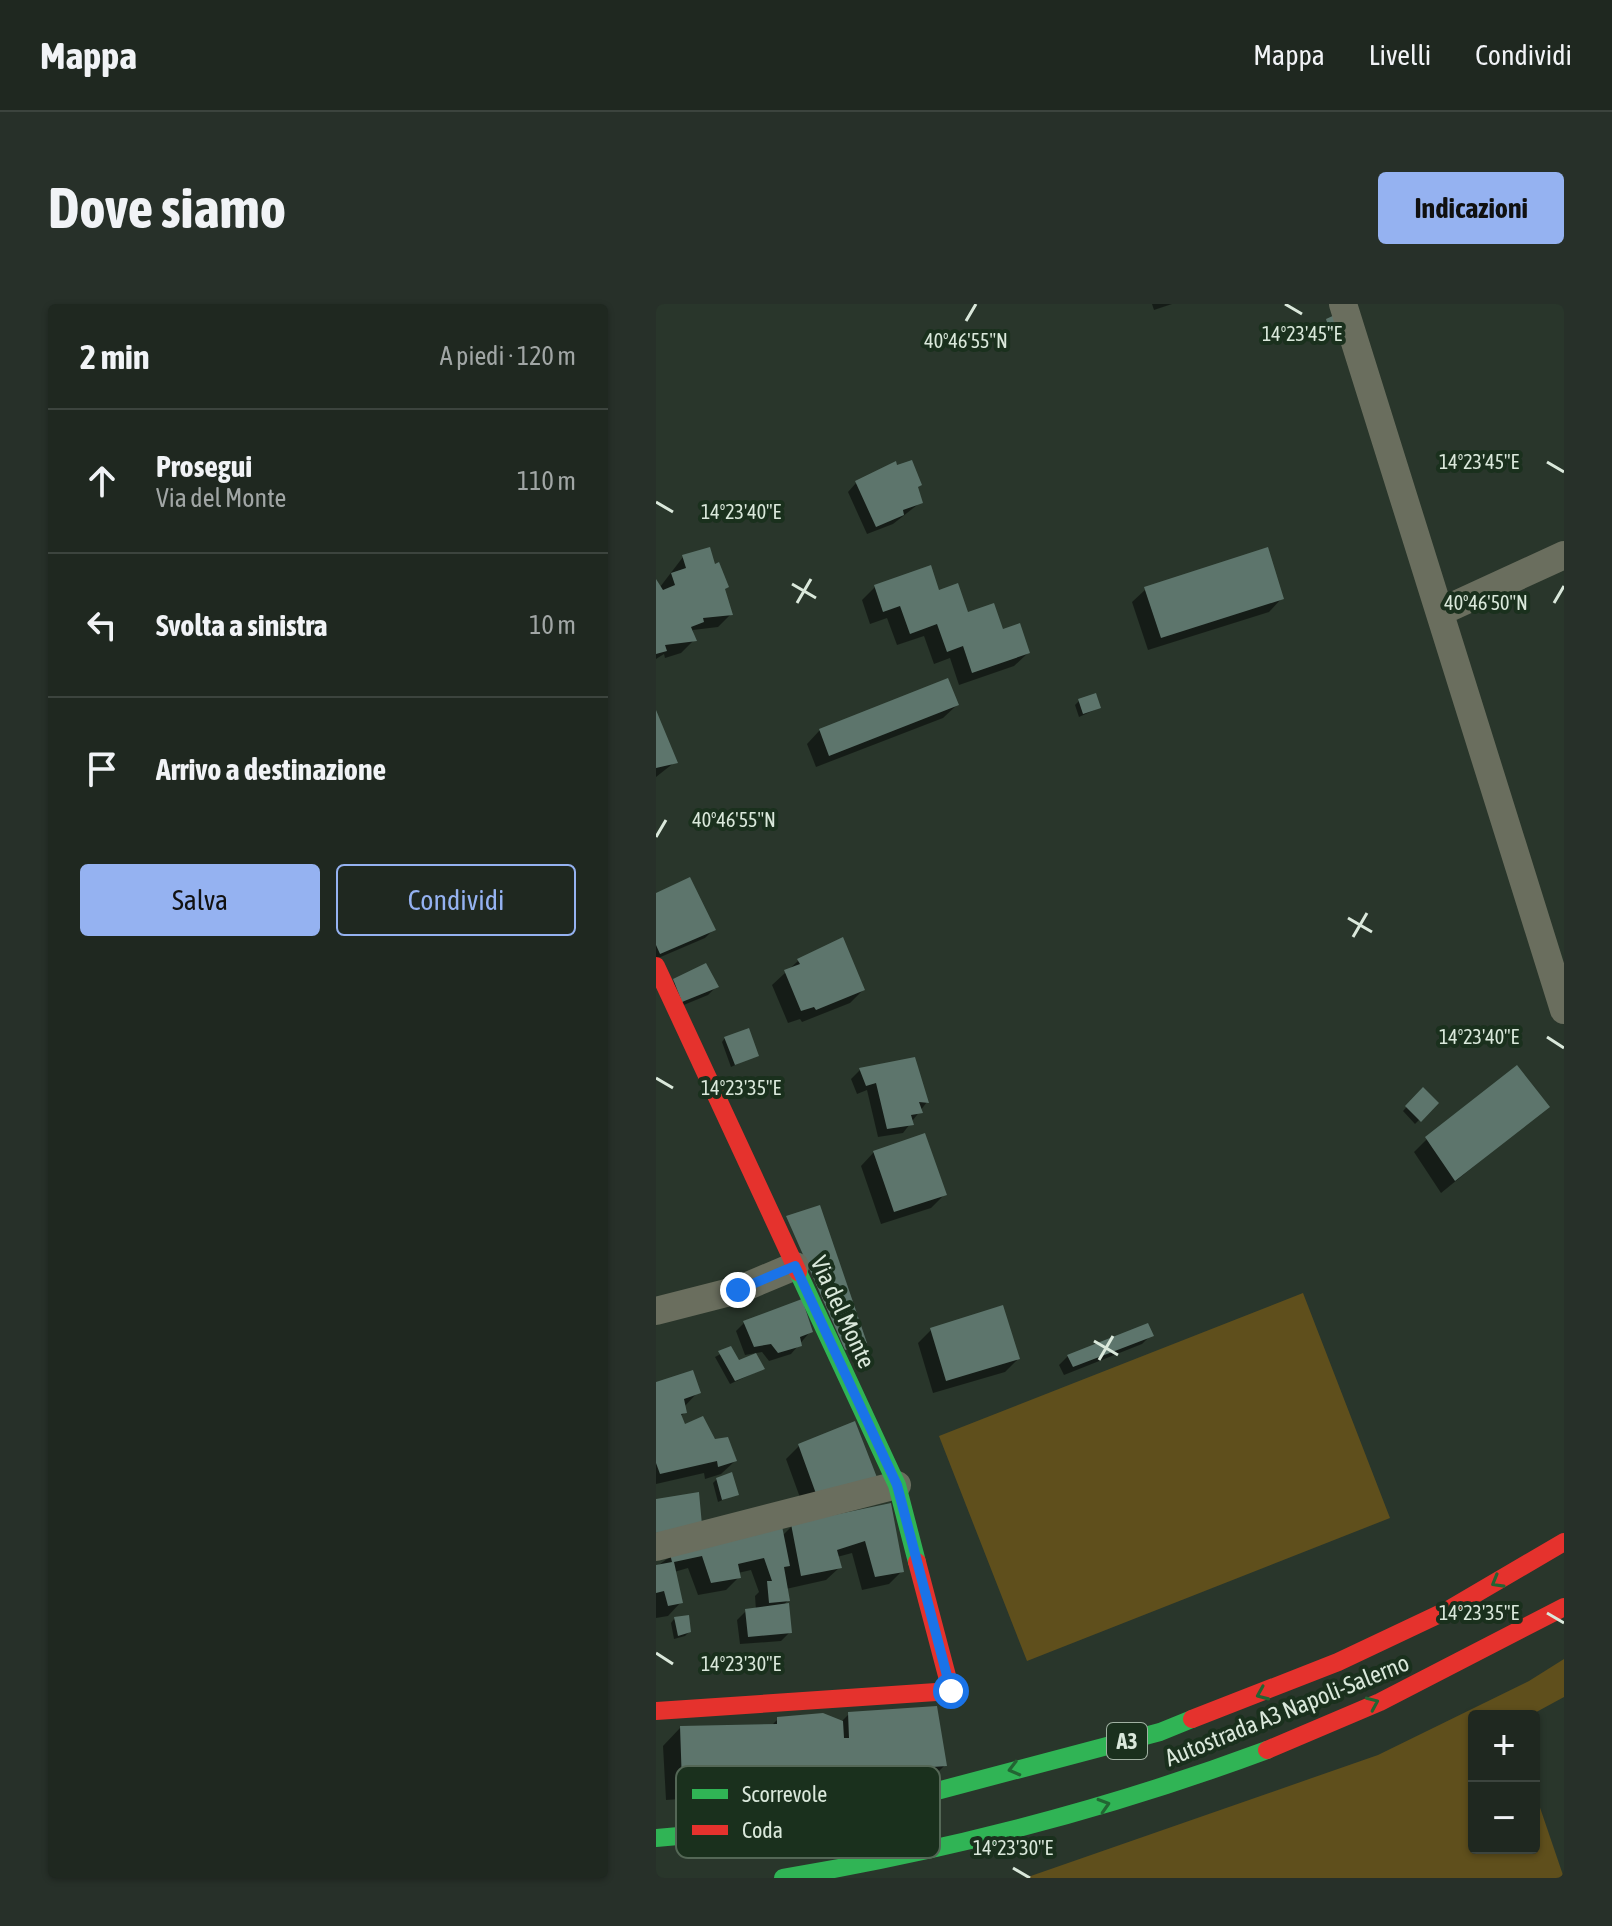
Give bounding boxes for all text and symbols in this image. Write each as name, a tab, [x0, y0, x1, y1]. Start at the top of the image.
text: Mappa	[40, 34, 137, 77]
text: Mappa	[1253, 39, 1325, 71]
text: Livelli	[1369, 39, 1431, 71]
text: Condividi	[1475, 39, 1572, 71]
button: Indicazioni	[1378, 172, 1564, 244]
text: Dove siamo	[48, 176, 286, 240]
text: 14°23'45"E	[1262, 322, 1343, 345]
text: 40°46'55"N	[924, 329, 1008, 352]
text: 2 min	[80, 337, 149, 376]
text: A piedi · 120 m	[440, 341, 576, 371]
text: Prosegui	[156, 449, 252, 483]
text: 14°23'45"E	[1439, 450, 1520, 473]
icon: ahead	[80, 459, 124, 503]
text: 110 m	[517, 466, 576, 496]
text: Via del Monte	[156, 483, 286, 513]
text: 14°23'40"E	[701, 500, 782, 523]
text: 40°46'50"N	[1444, 591, 1528, 614]
icon: left	[80, 603, 124, 647]
text: Svolta a sinistra	[156, 608, 328, 642]
text: 10 m	[529, 610, 576, 640]
icon: arrive	[80, 747, 124, 791]
text: Arrivo a destinazione	[156, 752, 386, 786]
text: 40°46'55"N	[692, 808, 776, 831]
button: Salva	[80, 864, 320, 936]
button: Condividi	[336, 864, 576, 936]
text: 14°23'40"E	[1439, 1025, 1520, 1048]
text: 14°23'35"E	[701, 1076, 782, 1099]
street label: Via del Monte	[805, 1252, 881, 1372]
route end	[720, 1272, 756, 1308]
one-way arrow	[1491, 1572, 1506, 1588]
text: 14°23'35"E	[1439, 1601, 1520, 1624]
street label: Autostrada A3 Napoli-Salerno	[1161, 1649, 1413, 1771]
text: 14°23'30"E	[701, 1652, 782, 1675]
route start	[933, 1673, 969, 1709]
one-way arrow	[1256, 1685, 1271, 1701]
one-way arrow	[1365, 1697, 1379, 1713]
map controls	[1468, 1710, 1540, 1854]
button: +	[1468, 1710, 1540, 1782]
road number: A3	[1107, 1723, 1147, 1759]
one-way arrow	[1007, 1760, 1021, 1777]
legend	[676, 1766, 940, 1858]
text: Scorrevole	[742, 1781, 827, 1807]
button: −	[1468, 1782, 1540, 1854]
one-way arrow	[1097, 1798, 1110, 1814]
text: Coda	[742, 1817, 783, 1843]
text: 14°23'30"E	[973, 1836, 1054, 1859]

